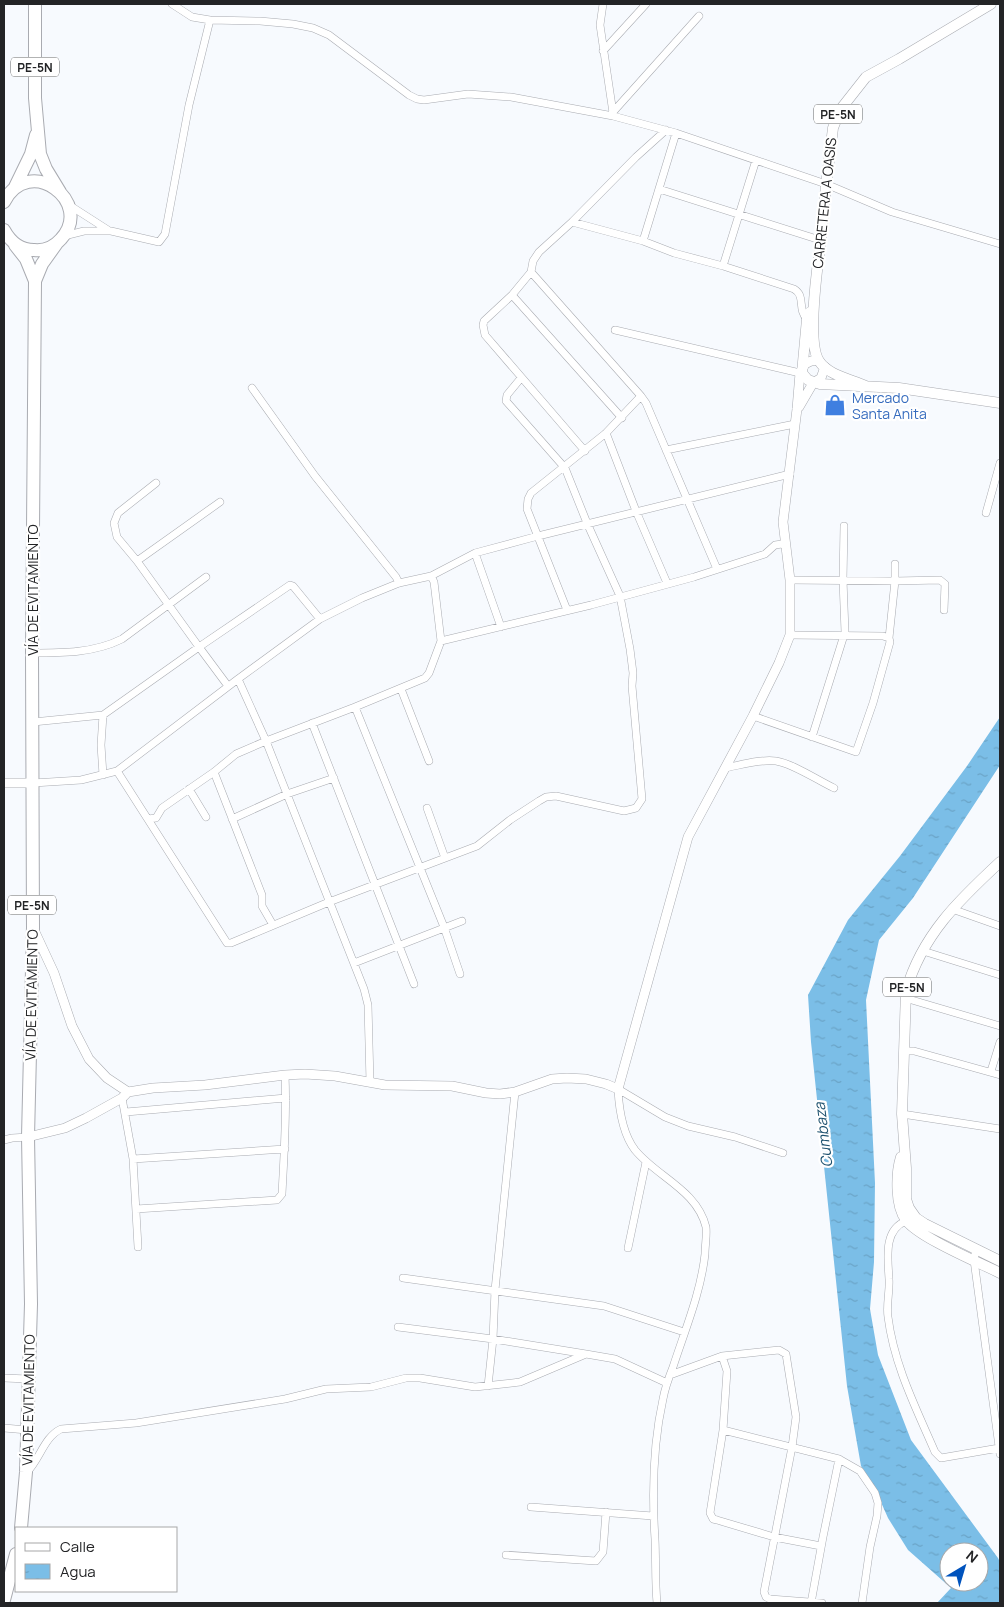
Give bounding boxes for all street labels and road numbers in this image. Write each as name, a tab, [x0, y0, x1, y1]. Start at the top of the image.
road number: PE-5N	[11, 58, 59, 76]
road number: PE-5N	[814, 105, 862, 124]
street label: CARRETERA A OASIS	[808, 136, 840, 269]
street label: VÍA DE EVITAMIENTO	[23, 524, 42, 656]
road number: PE-5N	[8, 896, 56, 914]
street label: VÍA DE EVITAMIENTO	[20, 929, 42, 1061]
road number: PE-5N	[883, 978, 931, 996]
street label: VÍA DE EVITAMIENTO	[17, 1334, 39, 1466]

